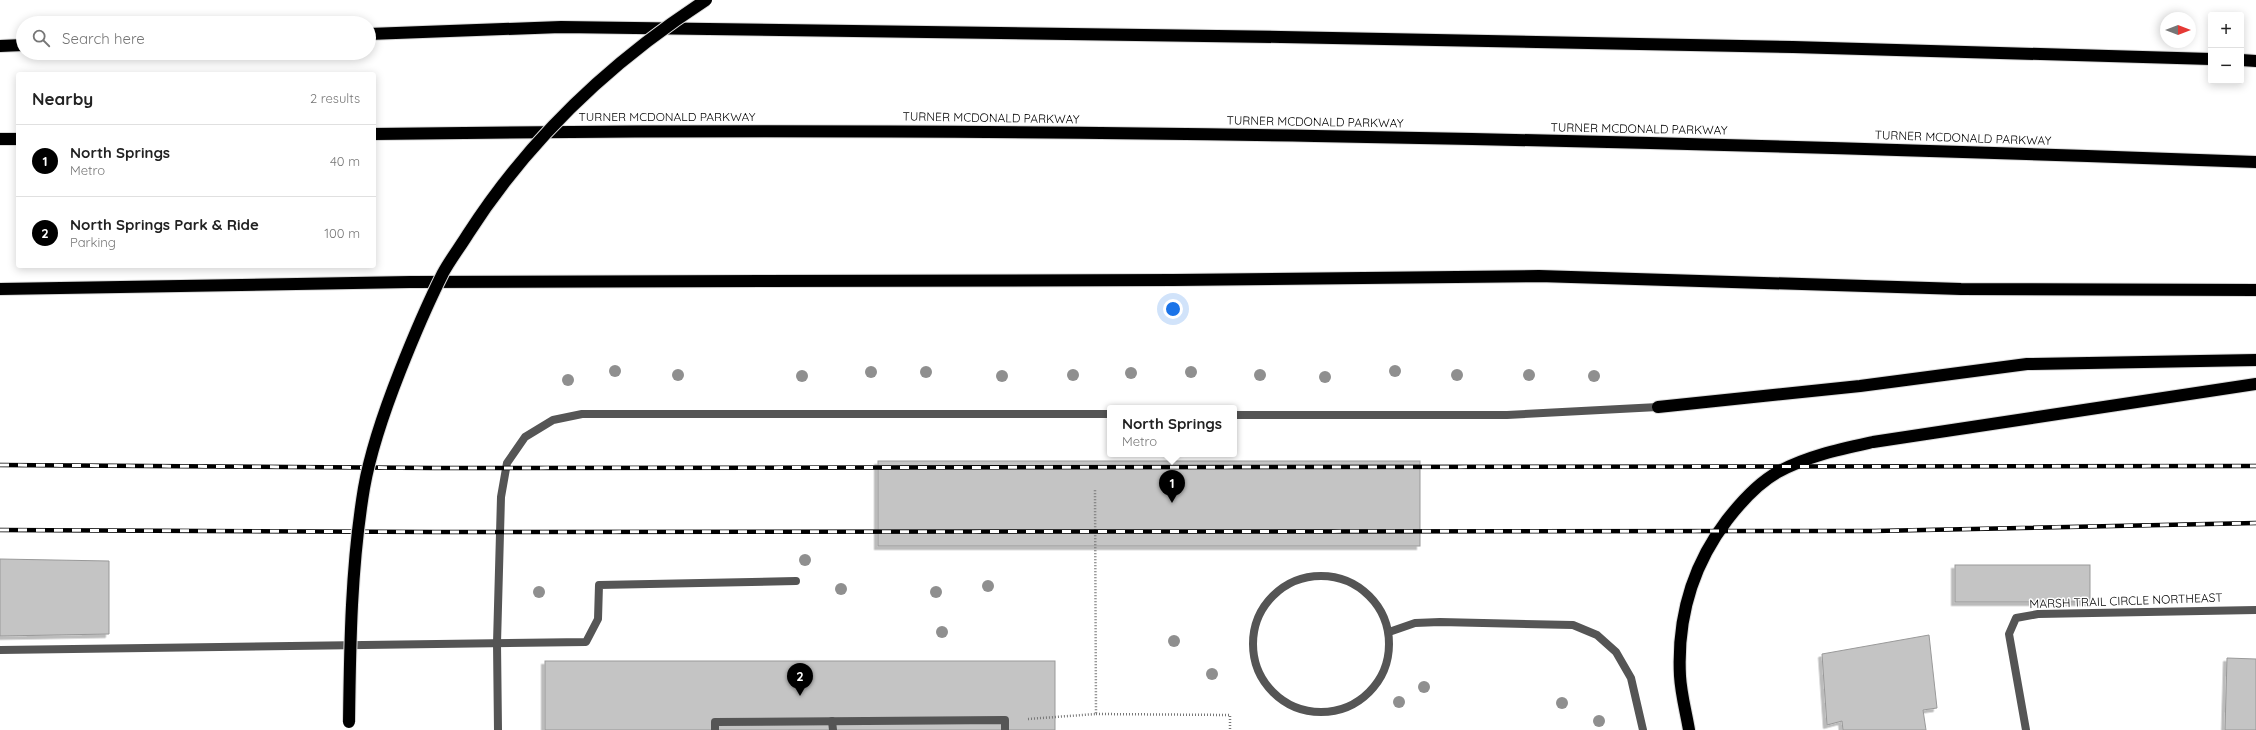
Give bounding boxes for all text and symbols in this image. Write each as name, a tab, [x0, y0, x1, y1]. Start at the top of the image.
north arrow	[2160, 12, 2196, 48]
map controls	[2208, 12, 2244, 84]
button: +	[2208, 12, 2244, 48]
search box	[16, 16, 376, 60]
icon: search	[30, 27, 52, 49]
text: Search here	[62, 29, 145, 48]
button: −	[2208, 48, 2244, 84]
text: Nearby	[32, 88, 93, 109]
text: 2 results	[310, 90, 360, 106]
street label: TURNER MCDONALD PARKWAY	[902, 108, 1080, 127]
street label: TURNER MCDONALD PARKWAY	[579, 109, 756, 124]
street label: TURNER MCDONALD PARKWAY	[1226, 112, 1404, 131]
street label: TURNER MCDONALD PARKWAY	[1550, 119, 1728, 138]
street label: TURNER MCDONALD PARKWAY	[1874, 127, 2052, 148]
text: North Springs	[70, 143, 170, 162]
text: 1	[42, 153, 48, 169]
text: 40 m	[330, 153, 360, 169]
text: Metro	[70, 162, 105, 178]
text: North Springs Park & Ride	[70, 215, 259, 234]
text: 2	[41, 225, 49, 241]
text: 100 m	[324, 225, 360, 241]
text: Parking	[70, 234, 116, 250]
your location	[1163, 299, 1183, 319]
popup	[1107, 405, 1237, 457]
text: North Springs	[1122, 414, 1222, 433]
text: Metro	[1122, 433, 1157, 449]
pin: 1	[1159, 470, 1185, 503]
street label: MARSH TRAIL CIRCLE NORTHEAST	[2029, 590, 2223, 611]
pin: 2	[787, 663, 813, 696]

